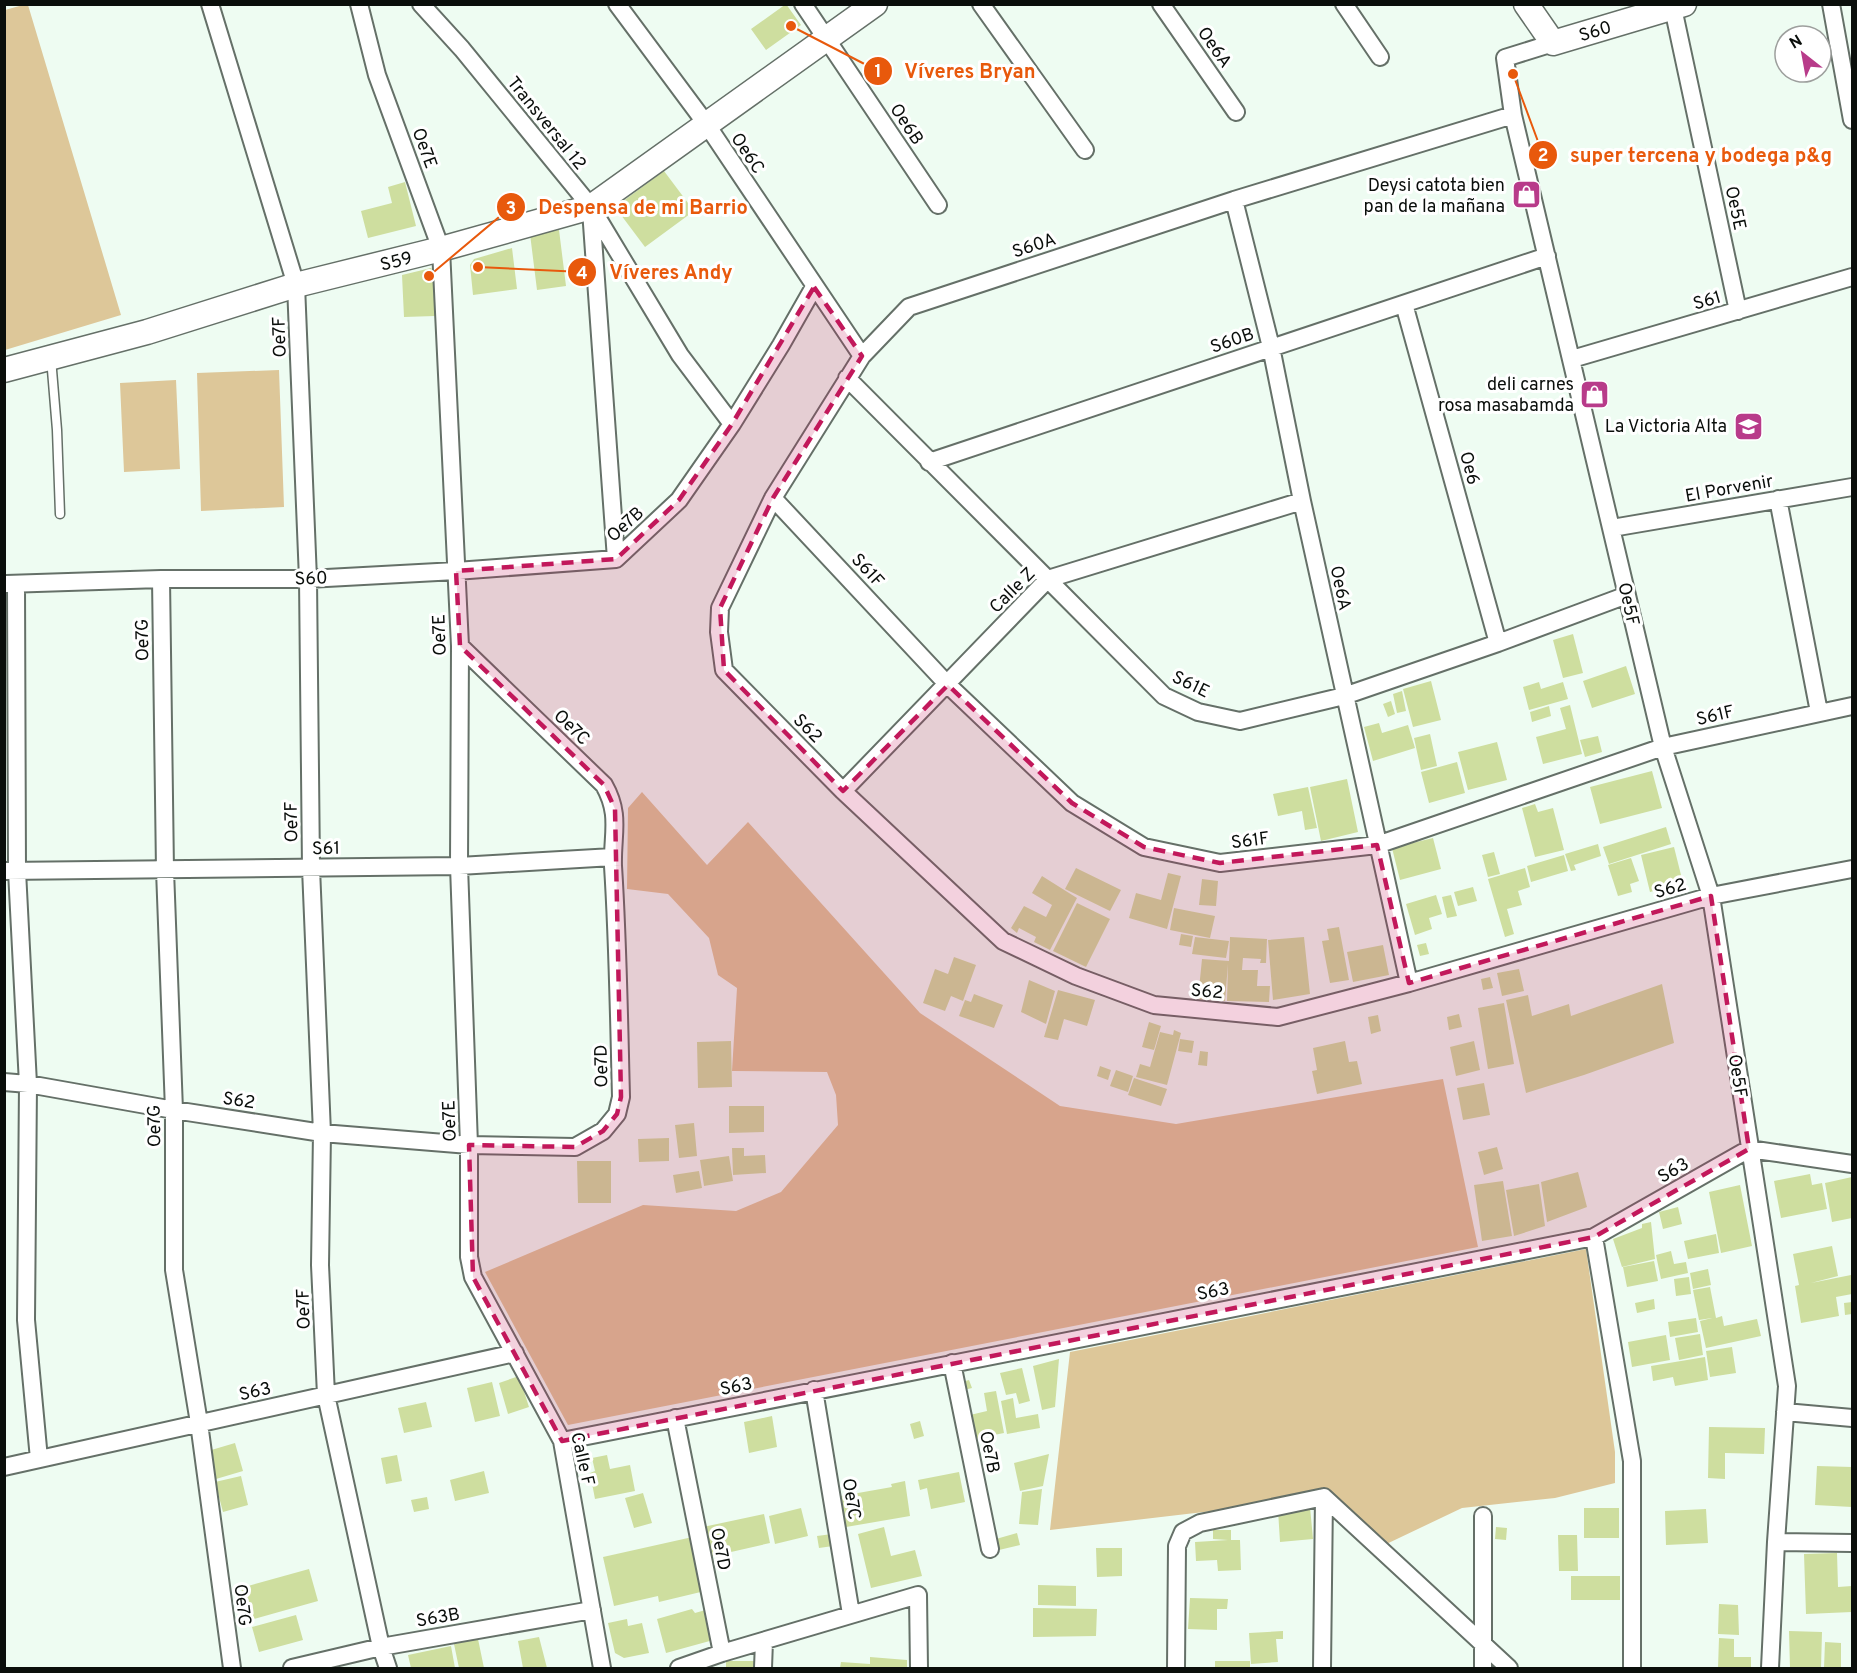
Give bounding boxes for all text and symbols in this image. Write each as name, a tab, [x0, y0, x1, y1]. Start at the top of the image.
street label: S60	[1576, 17, 1615, 48]
street label: Oe6A	[1191, 23, 1236, 73]
north arrow	[1773, 24, 1833, 84]
text: N	[1786, 31, 1806, 54]
callout: Víveres Bryan	[863, 52, 1048, 90]
text: Víveres Bryan	[904, 60, 1036, 86]
text: 1	[874, 61, 882, 84]
street label: Transversal 12	[501, 73, 591, 175]
street label: Oe6B	[884, 100, 928, 150]
street label: Oe7E	[406, 125, 441, 172]
street label: Oe6C	[725, 129, 769, 179]
callout: super tercena y bodega p&g	[1528, 136, 1844, 174]
text: super tercena y bodega p&g	[1570, 144, 1832, 170]
text: 2	[1537, 145, 1549, 168]
place label: Deysi catota bien pan de la mañana	[1364, 175, 1505, 219]
shop icon: Deysi catota bien pan de la mañana	[1510, 179, 1542, 211]
street label: Oe5E	[1719, 184, 1750, 233]
callout: Despensa de mi Barrio	[496, 188, 760, 226]
text: Despensa de mi Barrio	[538, 196, 748, 222]
text: 3	[506, 198, 516, 221]
street label: S60A	[1010, 229, 1059, 264]
street label: S59	[378, 247, 415, 278]
callout: Víveres Andy	[567, 253, 745, 291]
text: Víveres Andy	[609, 261, 733, 287]
text: 4	[576, 263, 588, 286]
street label: S61	[1691, 286, 1724, 316]
street label: Oe7F	[268, 316, 293, 358]
street label: S60B	[1208, 323, 1257, 360]
place label: deli carnes rosa masabamda	[1438, 374, 1574, 418]
shop icon: deli carnes rosa masabamda	[1579, 378, 1611, 410]
school or university icon: La Victoria Alta	[1732, 410, 1764, 442]
place label: La Victoria Alta	[1605, 416, 1727, 439]
street label: Oe6	[1453, 449, 1484, 488]
street label: El Porvenir	[1683, 470, 1775, 509]
street label: Oe7B	[603, 502, 650, 548]
street label: S61F	[845, 549, 888, 593]
street label: Calle Z	[985, 563, 1041, 619]
street label: Oe6A	[1324, 564, 1355, 613]
street label: S60	[294, 567, 328, 592]
street label: Oe5F	[1611, 580, 1644, 628]
street label: Oe7E	[428, 614, 453, 656]
street label: Oe7G	[132, 619, 155, 661]
street label: S61E	[1168, 666, 1213, 704]
street label: S61F	[1694, 701, 1737, 732]
street label: Oe7C	[548, 705, 594, 751]
street label: S62	[787, 709, 827, 749]
street label: Oe7F	[281, 801, 304, 843]
street label: S61F	[1230, 828, 1271, 855]
street label: S61	[312, 838, 340, 861]
street label: S62	[1652, 874, 1689, 905]
street label: S62	[1190, 980, 1224, 1005]
street label: Oe7D	[591, 1044, 614, 1088]
street label: Oe5F	[1722, 1053, 1751, 1100]
street label: S62	[221, 1088, 257, 1115]
street label: Oe7E	[438, 1100, 463, 1142]
street label: Oe7G	[144, 1105, 167, 1147]
street label: S63	[1654, 1153, 1694, 1189]
street label: S63	[1195, 1278, 1231, 1307]
street label: Oe7F	[292, 1288, 317, 1330]
street label: S63	[718, 1373, 754, 1402]
street label: S63	[237, 1378, 274, 1407]
street label: Oe7B	[973, 1429, 1004, 1475]
street label: Calle F	[564, 1430, 599, 1489]
street label: Oe7C	[836, 1477, 865, 1522]
street label: Oe7D	[704, 1526, 735, 1573]
street label: Oe7G	[228, 1583, 256, 1628]
street label: S63B	[415, 1603, 462, 1634]

